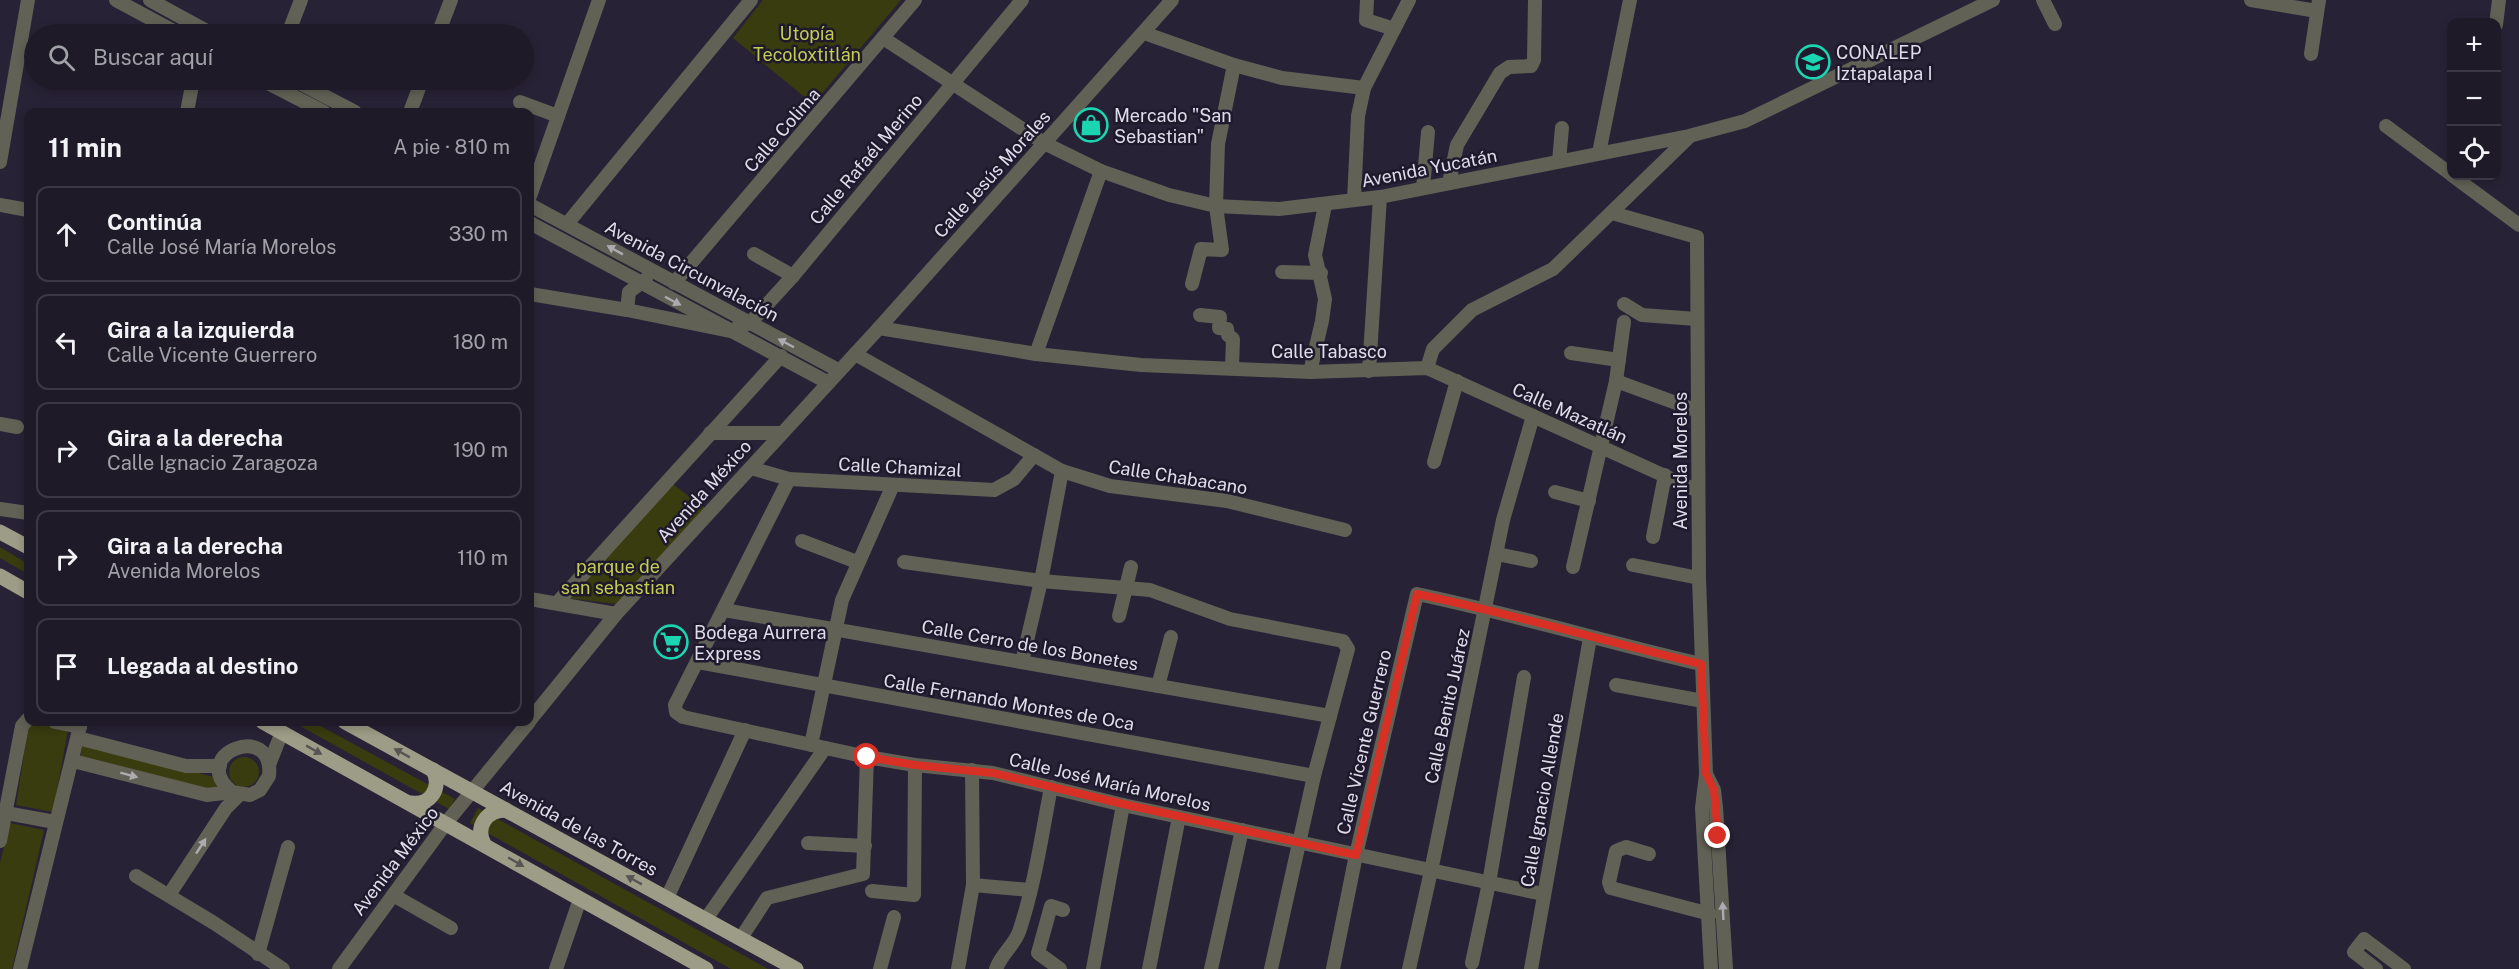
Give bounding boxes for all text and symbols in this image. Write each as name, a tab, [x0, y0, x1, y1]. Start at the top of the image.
map controls	[2447, 18, 2501, 180]
button: +	[2447, 18, 2501, 72]
park label: Utopía Tecoloxtitlán	[753, 23, 861, 65]
search box	[24, 24, 534, 90]
icon: search	[45, 41, 78, 74]
place label: CONALEP Iztapalapa I	[1836, 42, 1933, 84]
text: Buscar aquí	[93, 44, 213, 70]
school or university icon: CONALEP Iztapalapa I	[1795, 44, 1831, 80]
button: −	[2447, 72, 2501, 126]
street label: Calle Colima	[740, 84, 824, 176]
street label: Calle Rafaél Merino	[805, 89, 927, 229]
place label: Mercado "San Sebastian"	[1114, 105, 1232, 147]
street label: Calle Jesús Morales	[929, 106, 1055, 242]
shop icon: Mercado "San Sebastian"	[1073, 107, 1109, 143]
button: locate	[2447, 126, 2501, 180]
text: 11 min	[48, 132, 122, 163]
text: A pie · 810 m	[393, 135, 510, 159]
street label: Avenida Yucatán	[1359, 145, 1499, 191]
text: Continúa	[107, 209, 202, 235]
street label: Avenida Circunvalación	[602, 216, 782, 326]
icon: ahead	[50, 218, 83, 251]
text: 330 m	[449, 222, 508, 246]
text: Calle José María Morelos	[107, 235, 336, 259]
one-way arrow	[606, 245, 623, 255]
one-way arrow	[665, 296, 682, 306]
text: Gira a la izquierda	[107, 317, 294, 343]
icon: left	[50, 326, 83, 359]
text: 180 m	[453, 330, 508, 354]
one-way arrow	[778, 338, 795, 348]
street label: Calle Tabasco	[1271, 341, 1387, 362]
text: Calle Vicente Guerrero	[107, 343, 317, 367]
street label: Calle Mazatlán	[1509, 378, 1631, 448]
street label: Avenida Morelos	[1670, 392, 1691, 530]
text: Gira a la derecha	[107, 425, 283, 451]
icon: right	[50, 434, 83, 467]
street label: Avenida México	[652, 435, 756, 547]
text: 190 m	[453, 438, 508, 462]
text: Calle Ignacio Zaragoza	[107, 451, 318, 475]
street label: Calle Chamizal	[838, 453, 962, 481]
street label: Calle Chabacano	[1107, 456, 1249, 498]
text: Gira a la derecha	[107, 533, 283, 559]
icon: right	[50, 542, 83, 575]
text: 110 m	[457, 546, 508, 570]
park label: parque de san sebastian	[561, 556, 675, 598]
text: Avenida Morelos	[107, 559, 260, 583]
street label: Calle Cerro de los Bonetes	[920, 616, 1140, 674]
place label: Bodega Aurrera Express	[694, 622, 826, 664]
supermarket icon: Bodega Aurrera Express	[653, 624, 689, 660]
street label: Calle Benito Juárez	[1420, 626, 1474, 786]
street label: Calle Vicente Guerrero	[1332, 647, 1396, 837]
icon: arrive	[50, 650, 83, 683]
text: Llegada al destino	[107, 653, 298, 679]
street label: Calle Fernando Montes de Oca	[882, 670, 1136, 734]
street label: Calle Ignacio Allende	[1516, 711, 1568, 889]
route start	[853, 743, 879, 769]
one-way arrow	[306, 745, 323, 755]
one-way arrow	[393, 748, 410, 758]
street label: Calle José María Morelos	[1007, 749, 1213, 815]
one-way arrow	[120, 771, 138, 781]
street label: Avenida de las Torres	[496, 776, 662, 880]
street label: Avenida México	[347, 803, 443, 919]
route end	[1704, 822, 1730, 848]
one-way arrow	[196, 837, 207, 854]
one-way arrow	[508, 857, 525, 867]
one-way arrow	[625, 875, 642, 885]
one-way arrow	[1718, 901, 1727, 920]

